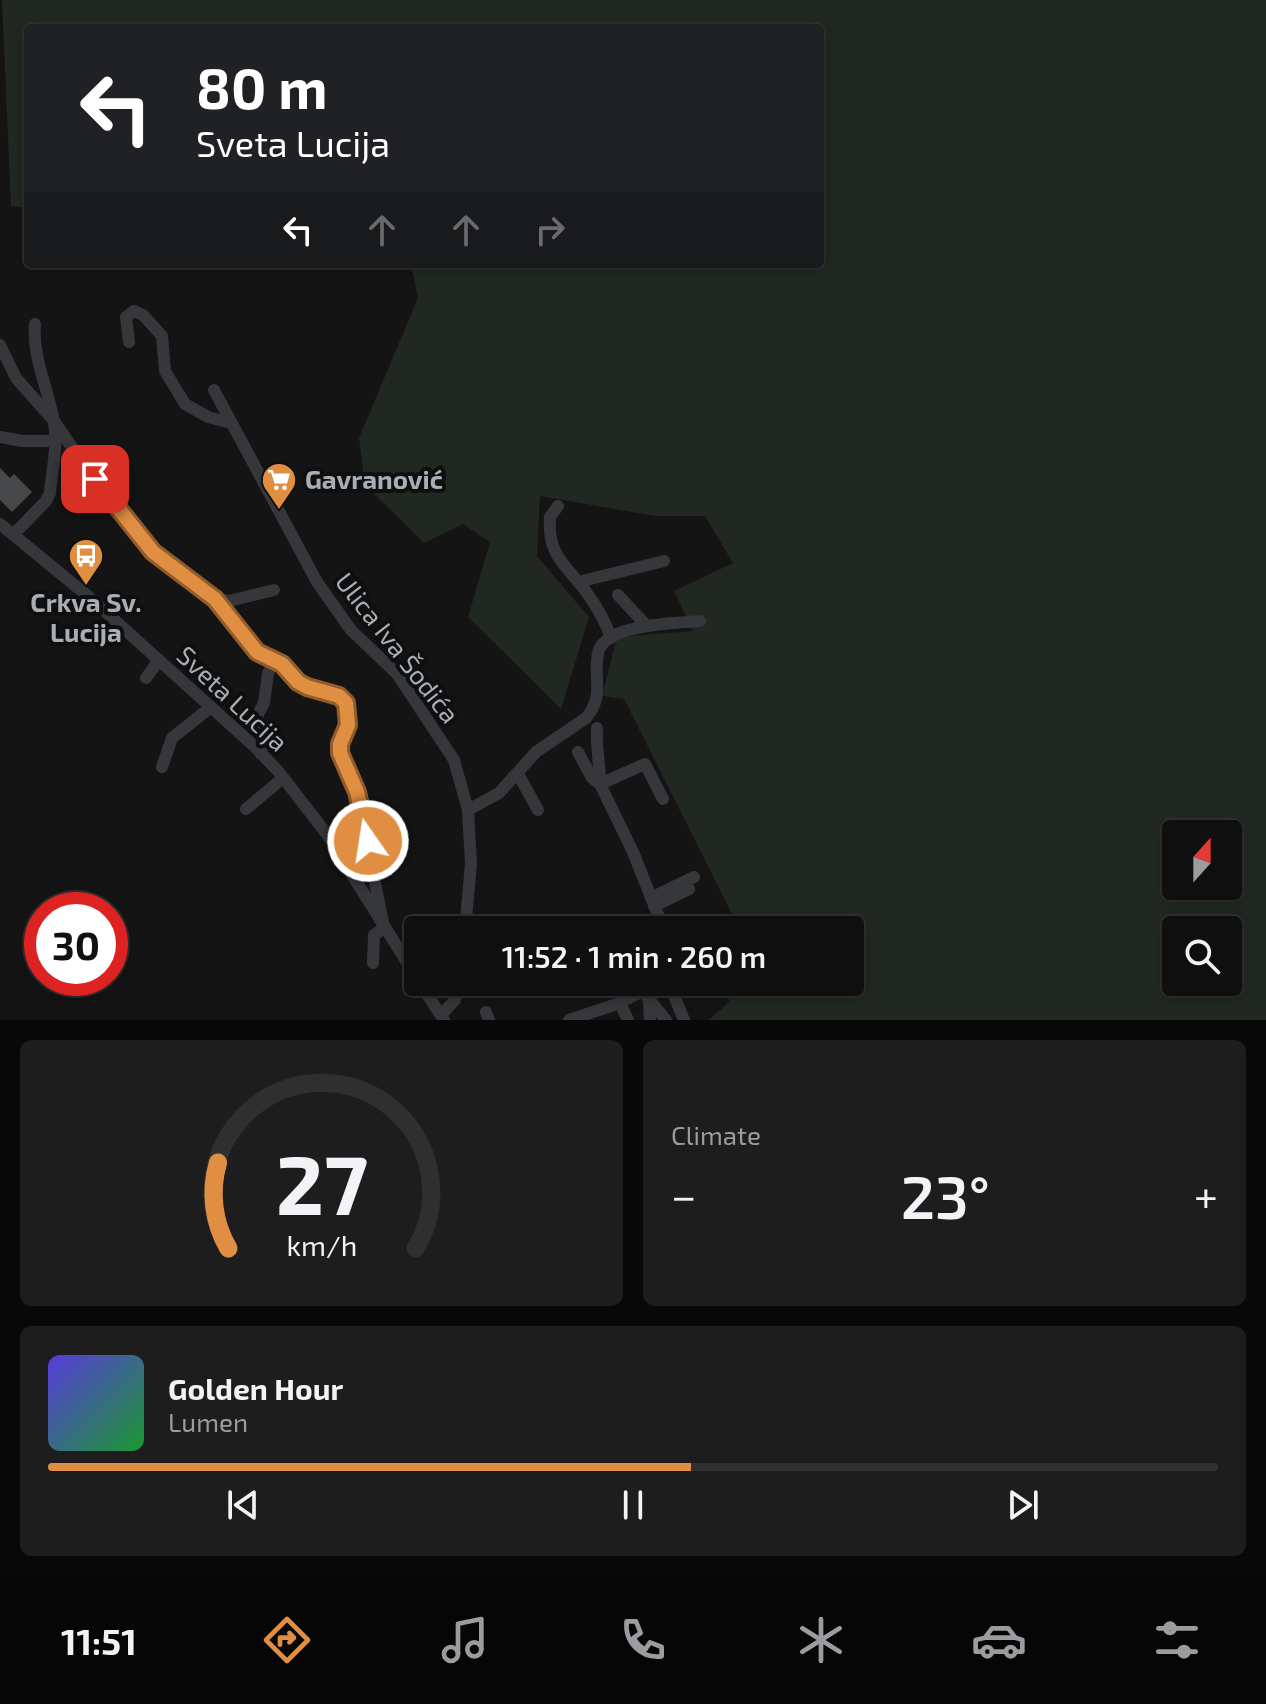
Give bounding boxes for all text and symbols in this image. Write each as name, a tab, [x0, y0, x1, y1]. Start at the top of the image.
text: 80 m	[196, 53, 328, 120]
icon: left	[64, 56, 168, 160]
text: Sveta Lucija	[196, 121, 390, 164]
icon: left	[276, 208, 320, 252]
icon: ahead	[360, 208, 404, 252]
icon: ahead	[444, 208, 488, 252]
icon: right	[528, 208, 572, 252]
pin	[61, 445, 129, 513]
icon: arrive	[73, 457, 117, 501]
supermarket icon: Gavranović	[260, 461, 298, 511]
place label: Gavranović	[305, 463, 443, 494]
bus stop icon: Crkva Sv. Lucija	[67, 537, 105, 587]
street label: Ulica Iva Šodića	[330, 566, 467, 729]
place label: Crkva Sv. Lucija	[30, 586, 142, 647]
street label: Sveta Lucija	[171, 639, 295, 757]
position arrow	[326, 799, 410, 883]
north arrow	[1162, 820, 1242, 900]
map controls	[1162, 820, 1242, 996]
speed limit sign: 30	[24, 892, 128, 996]
button: search	[1162, 916, 1242, 996]
text: 11:52 · 1 min · 260 m	[502, 938, 766, 974]
text: Climate	[671, 1119, 761, 1150]
text: 27	[275, 1132, 368, 1232]
text: 23°	[901, 1159, 990, 1231]
text: −	[671, 1168, 697, 1221]
text: +	[1194, 1168, 1218, 1221]
text: km/h	[286, 1227, 357, 1262]
text: Golden Hour	[168, 1370, 343, 1406]
text: Lumen	[168, 1406, 248, 1437]
icon: previous	[221, 1483, 265, 1527]
icon: pause	[611, 1483, 655, 1527]
icon: next	[1001, 1483, 1045, 1527]
icon: directions	[259, 1612, 315, 1668]
icon: music	[437, 1612, 493, 1668]
icon: phone	[615, 1612, 671, 1668]
icon: climate	[793, 1612, 849, 1668]
icon: car	[971, 1612, 1027, 1668]
icon: filters	[1149, 1612, 1205, 1668]
text: 11:51	[61, 1619, 137, 1662]

